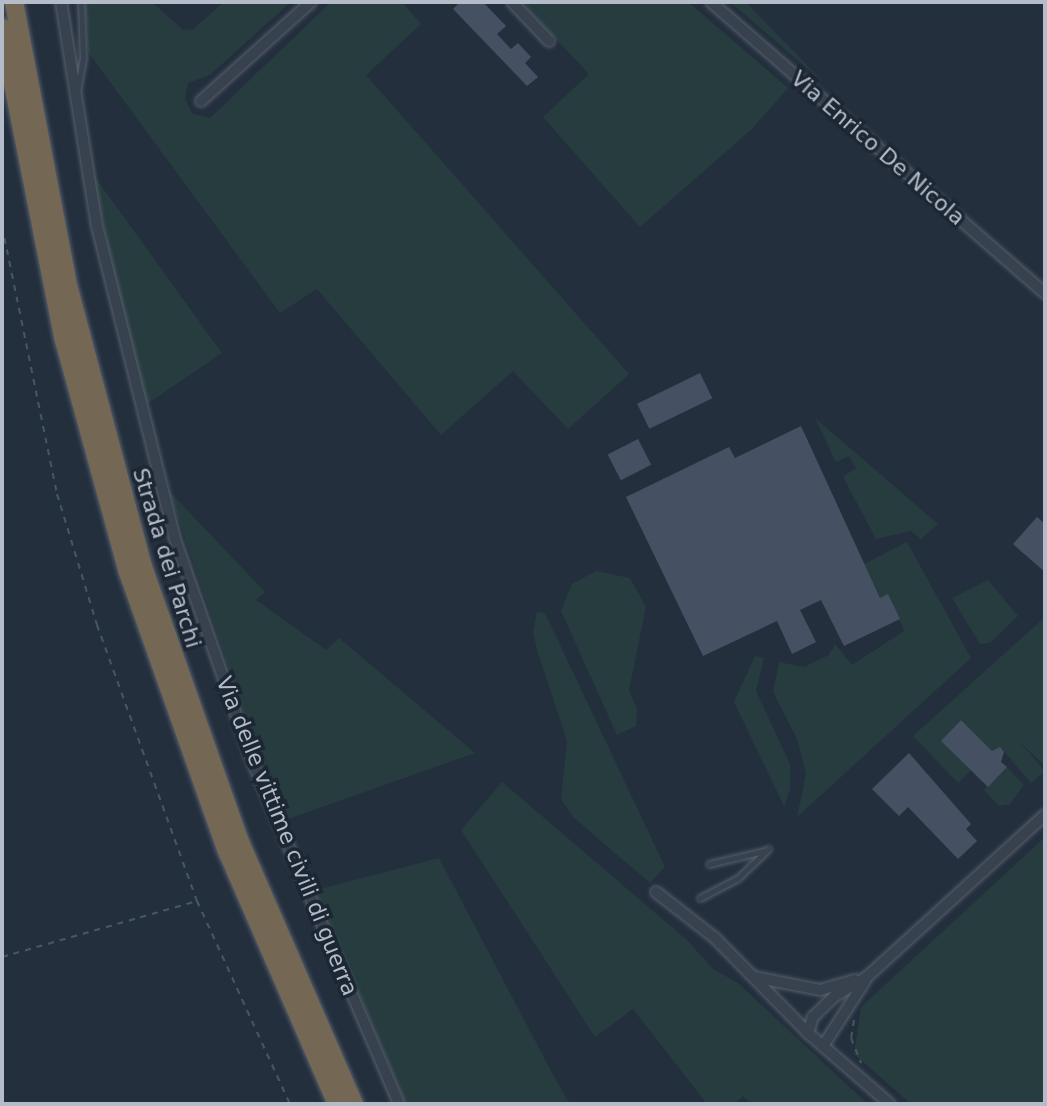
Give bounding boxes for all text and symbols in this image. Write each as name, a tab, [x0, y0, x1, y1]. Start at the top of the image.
street label: Via Enrico De Nicola	[786, 65, 970, 231]
street label: Strada dei Parchi	[127, 465, 207, 651]
street label: Via delle vittime civili di guerra	[211, 672, 363, 1000]

